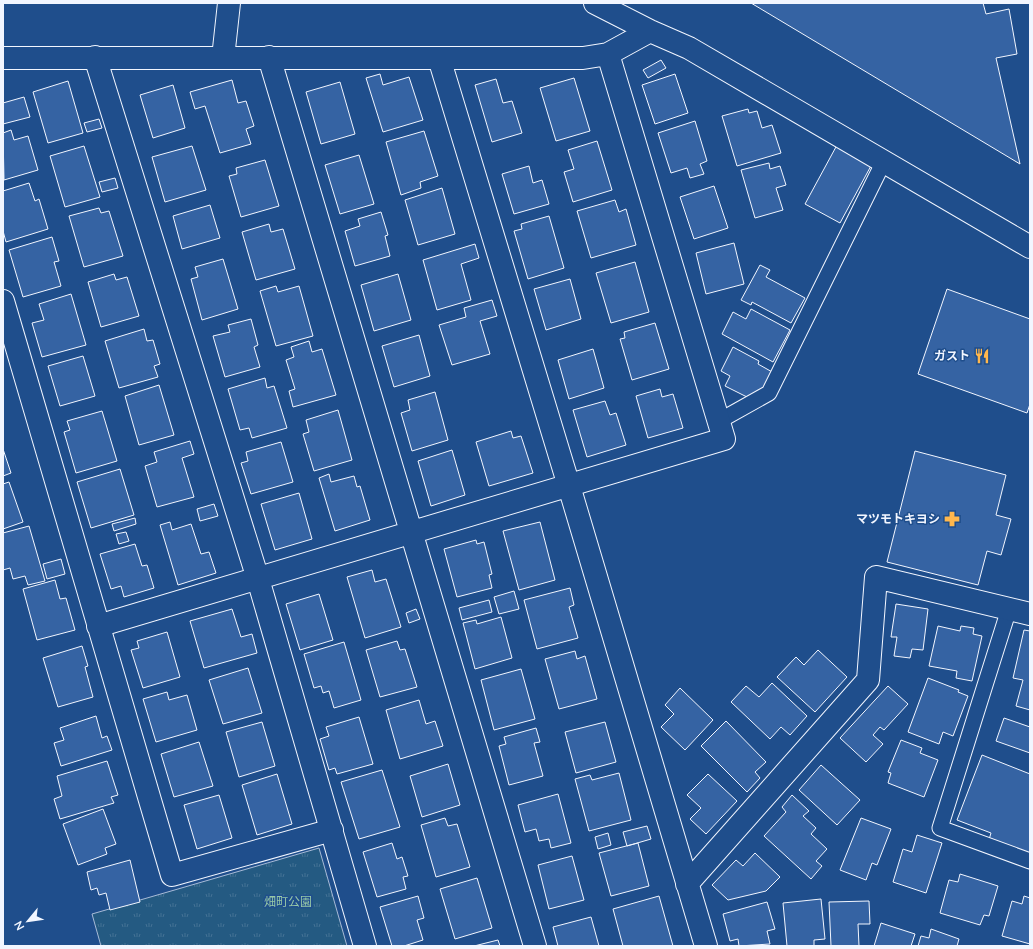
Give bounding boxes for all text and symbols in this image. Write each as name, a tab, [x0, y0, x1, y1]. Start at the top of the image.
restaurant icon: ガスト	[973, 347, 991, 365]
place label: ガスト	[934, 348, 970, 363]
pharmacy icon: マツモトキヨシ	[943, 510, 961, 528]
place label: マツモトキヨシ	[856, 511, 940, 526]
park label: 畑町公園	[264, 894, 312, 909]
north arrow	[8, 901, 48, 941]
text: N	[11, 919, 27, 933]

